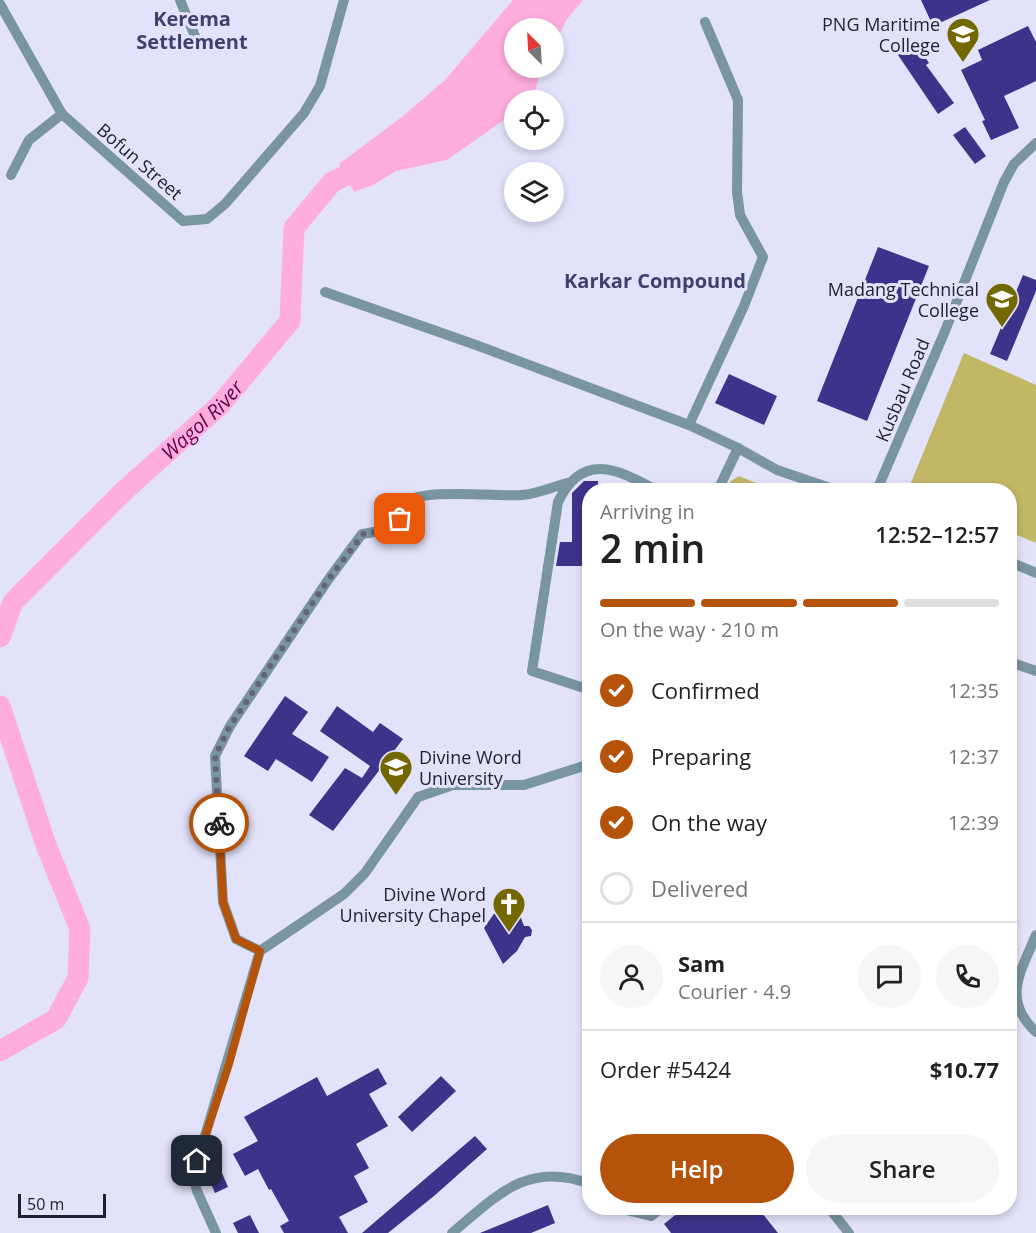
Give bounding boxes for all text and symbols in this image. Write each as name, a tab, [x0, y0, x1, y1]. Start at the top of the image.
district label: Kerema Settlement	[136, 5, 248, 55]
place label: PNG Maritime College	[822, 12, 940, 57]
school or university icon: PNG Maritime College	[945, 16, 981, 63]
north arrow	[504, 18, 564, 78]
map controls	[504, 18, 564, 222]
button: locate	[504, 90, 564, 150]
street label: Bofun Street	[92, 117, 188, 205]
button: layers	[504, 162, 564, 222]
district label: Karkar Compound	[564, 267, 746, 294]
place label: Madang Technical College	[828, 277, 979, 322]
school or university icon: Madang Technical College	[984, 281, 1020, 328]
street label: Kusbau Road	[869, 335, 935, 445]
water label: Wagol River	[155, 373, 249, 465]
pin	[374, 493, 425, 544]
text: Arriving in	[600, 498, 695, 525]
icon: bag	[383, 502, 416, 535]
text: 12:52–12:57	[875, 519, 999, 549]
text: 2 min	[600, 521, 705, 574]
text: On the way · 210 m	[600, 616, 779, 643]
icon: check	[600, 674, 633, 707]
text: Confirmed	[651, 675, 760, 705]
text: 12:35	[948, 677, 999, 704]
icon: check	[600, 740, 633, 773]
text: Preparing	[651, 741, 751, 771]
text: 12:37	[948, 743, 999, 770]
place label: Divine Word University	[419, 745, 522, 790]
school or university icon: Divine Word University	[378, 749, 414, 796]
courier	[189, 793, 249, 853]
icon: check	[600, 806, 633, 839]
icon: bike	[203, 807, 236, 840]
text: On the way	[651, 807, 767, 837]
text: 12:39	[948, 809, 999, 836]
text: Delivered	[651, 873, 749, 903]
place label: Divine Word University Chapel	[340, 882, 486, 927]
church icon: Divine Word University Chapel	[491, 886, 527, 933]
button: person	[600, 945, 663, 1008]
button: chat	[858, 945, 921, 1008]
button: phone	[936, 945, 999, 1008]
text: Sam	[678, 948, 725, 978]
text: Courier · 4.9	[678, 978, 791, 1005]
text: Order #5424	[600, 1054, 731, 1084]
text: $10.77	[930, 1054, 999, 1084]
button: Help	[600, 1134, 794, 1203]
button: Share	[806, 1134, 999, 1203]
pin	[171, 1135, 222, 1186]
icon: home	[180, 1144, 213, 1177]
scale bar	[18, 1191, 106, 1218]
text: 50 m	[27, 1193, 64, 1215]

